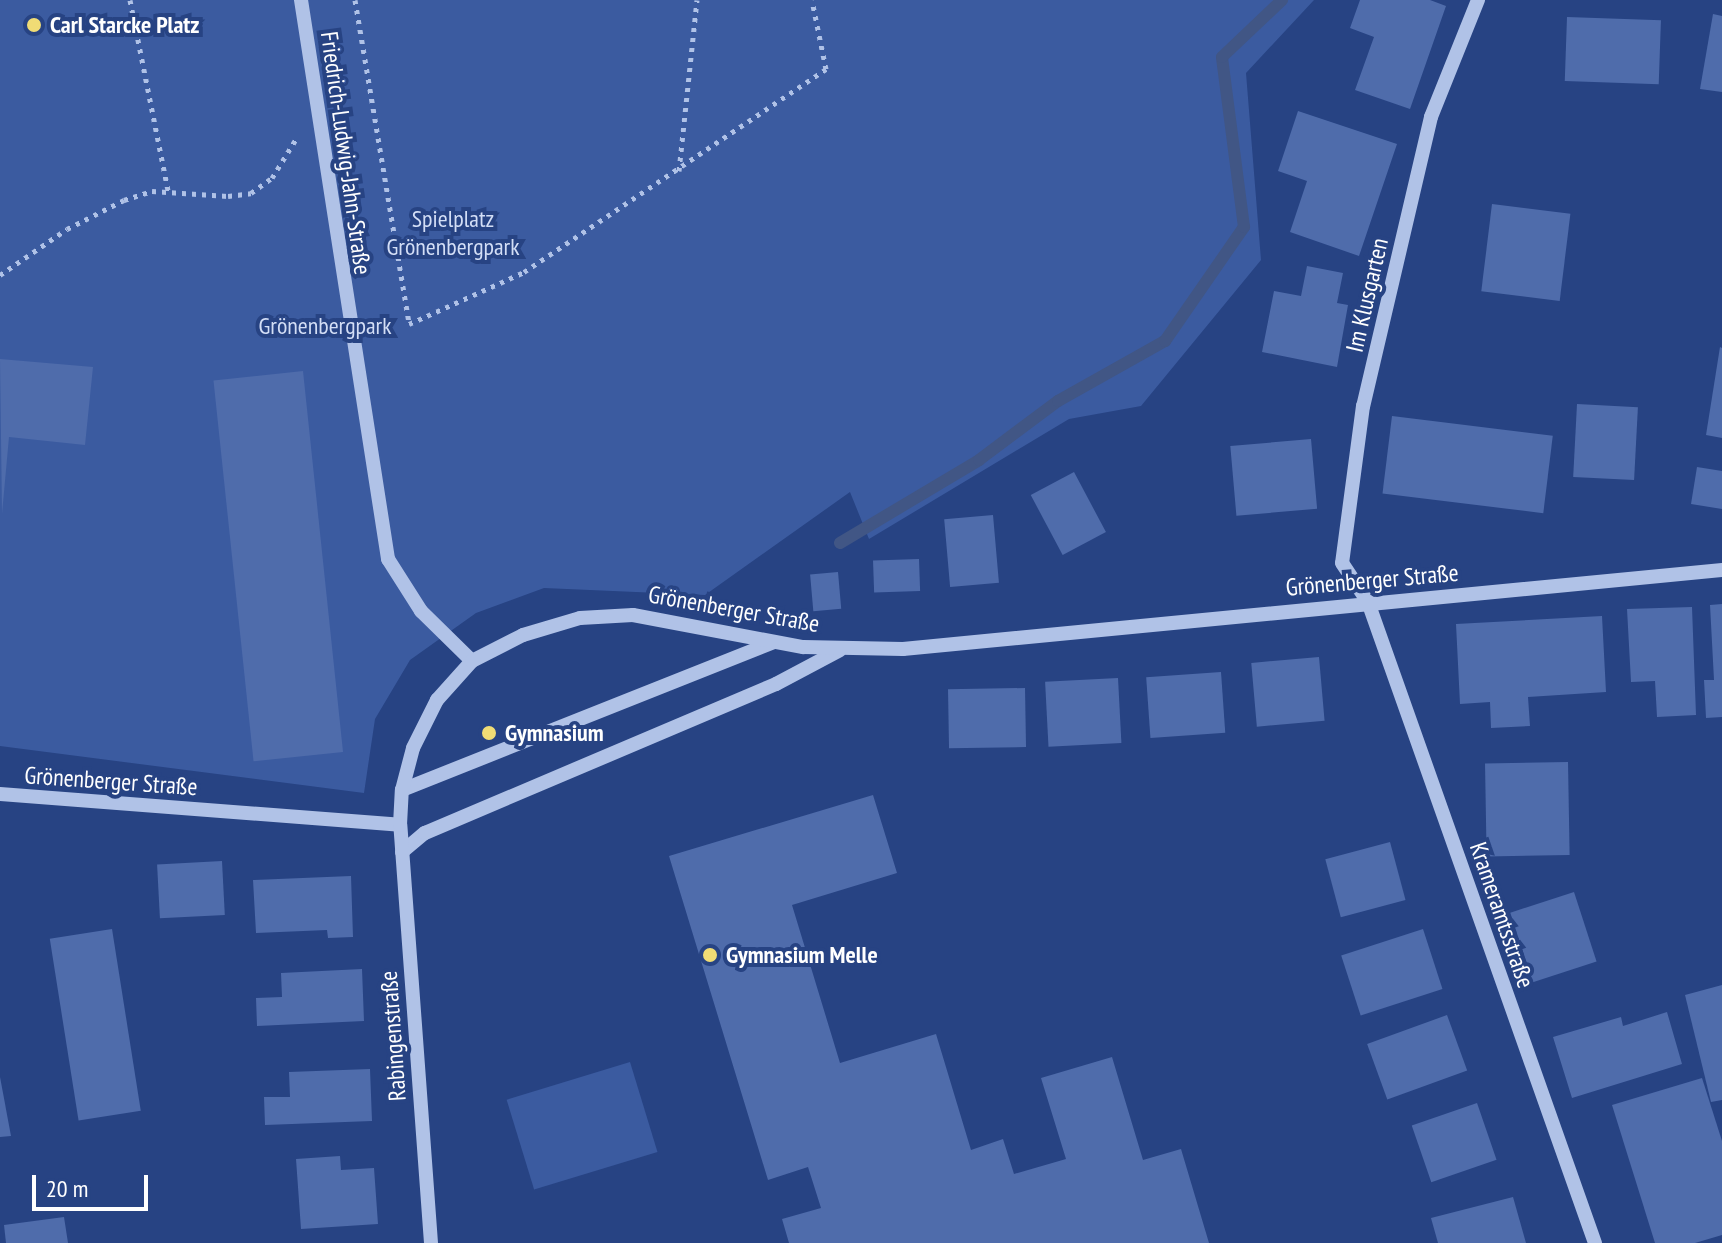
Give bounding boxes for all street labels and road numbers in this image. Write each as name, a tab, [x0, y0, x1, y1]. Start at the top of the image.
street label: Friedrich-Ludwig-Jahn-Straße	[315, 30, 377, 276]
street label: Im Klusgarten	[1340, 235, 1394, 355]
street label: Grönenberger Straße	[1284, 558, 1460, 602]
street label: Grönenberger Straße	[646, 580, 822, 638]
street label: Grönenberger Straße	[24, 761, 198, 801]
street label: Krameramtsstraße	[1464, 838, 1540, 992]
street label: Rabingenstraße	[374, 970, 412, 1102]

